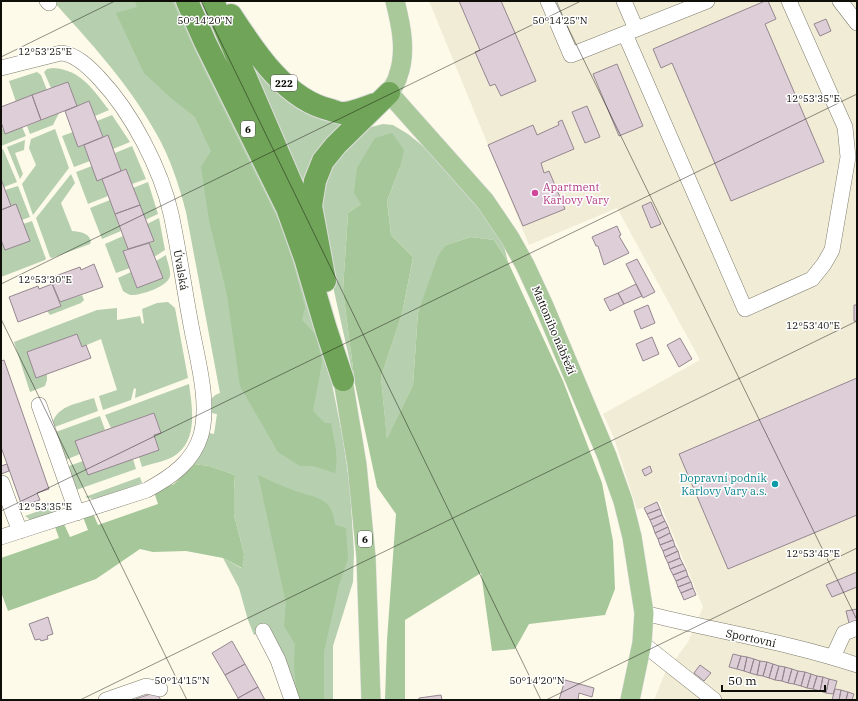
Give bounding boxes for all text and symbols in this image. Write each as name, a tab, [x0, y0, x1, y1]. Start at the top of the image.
text: 50°14'20"N	[178, 14, 233, 27]
text: 50°14'25"N	[533, 14, 588, 27]
text: 12°53'25"E	[18, 45, 72, 58]
road number: 222	[271, 75, 297, 91]
text: 12°53'35"E	[786, 92, 840, 105]
road number: 6	[241, 121, 255, 137]
place label: Apartment Karlovy Vary	[543, 180, 609, 207]
marker: Apartment Karlovy Vary	[530, 188, 540, 198]
street label: Úvalská	[171, 249, 191, 291]
text: 12°53'30"E	[18, 273, 72, 286]
street label: Mattoniho nábřeží	[529, 284, 579, 377]
text: 12°53'40"E	[786, 319, 840, 332]
place label: Dopravní podnik Karlovy Vary a.s.	[680, 471, 768, 498]
marker: Dopravní podnik Karlovy Vary a.s.	[770, 479, 780, 489]
text: 12°53'35"E	[18, 500, 72, 513]
road number: 6	[358, 531, 372, 547]
text: 12°53'45"E	[786, 547, 840, 560]
street label: Sportovní	[725, 626, 778, 650]
scale bar	[722, 667, 825, 693]
text: 50 m	[728, 673, 757, 688]
text: 50°14'15"N	[155, 674, 210, 687]
text: 50°14'20"N	[510, 674, 565, 687]

